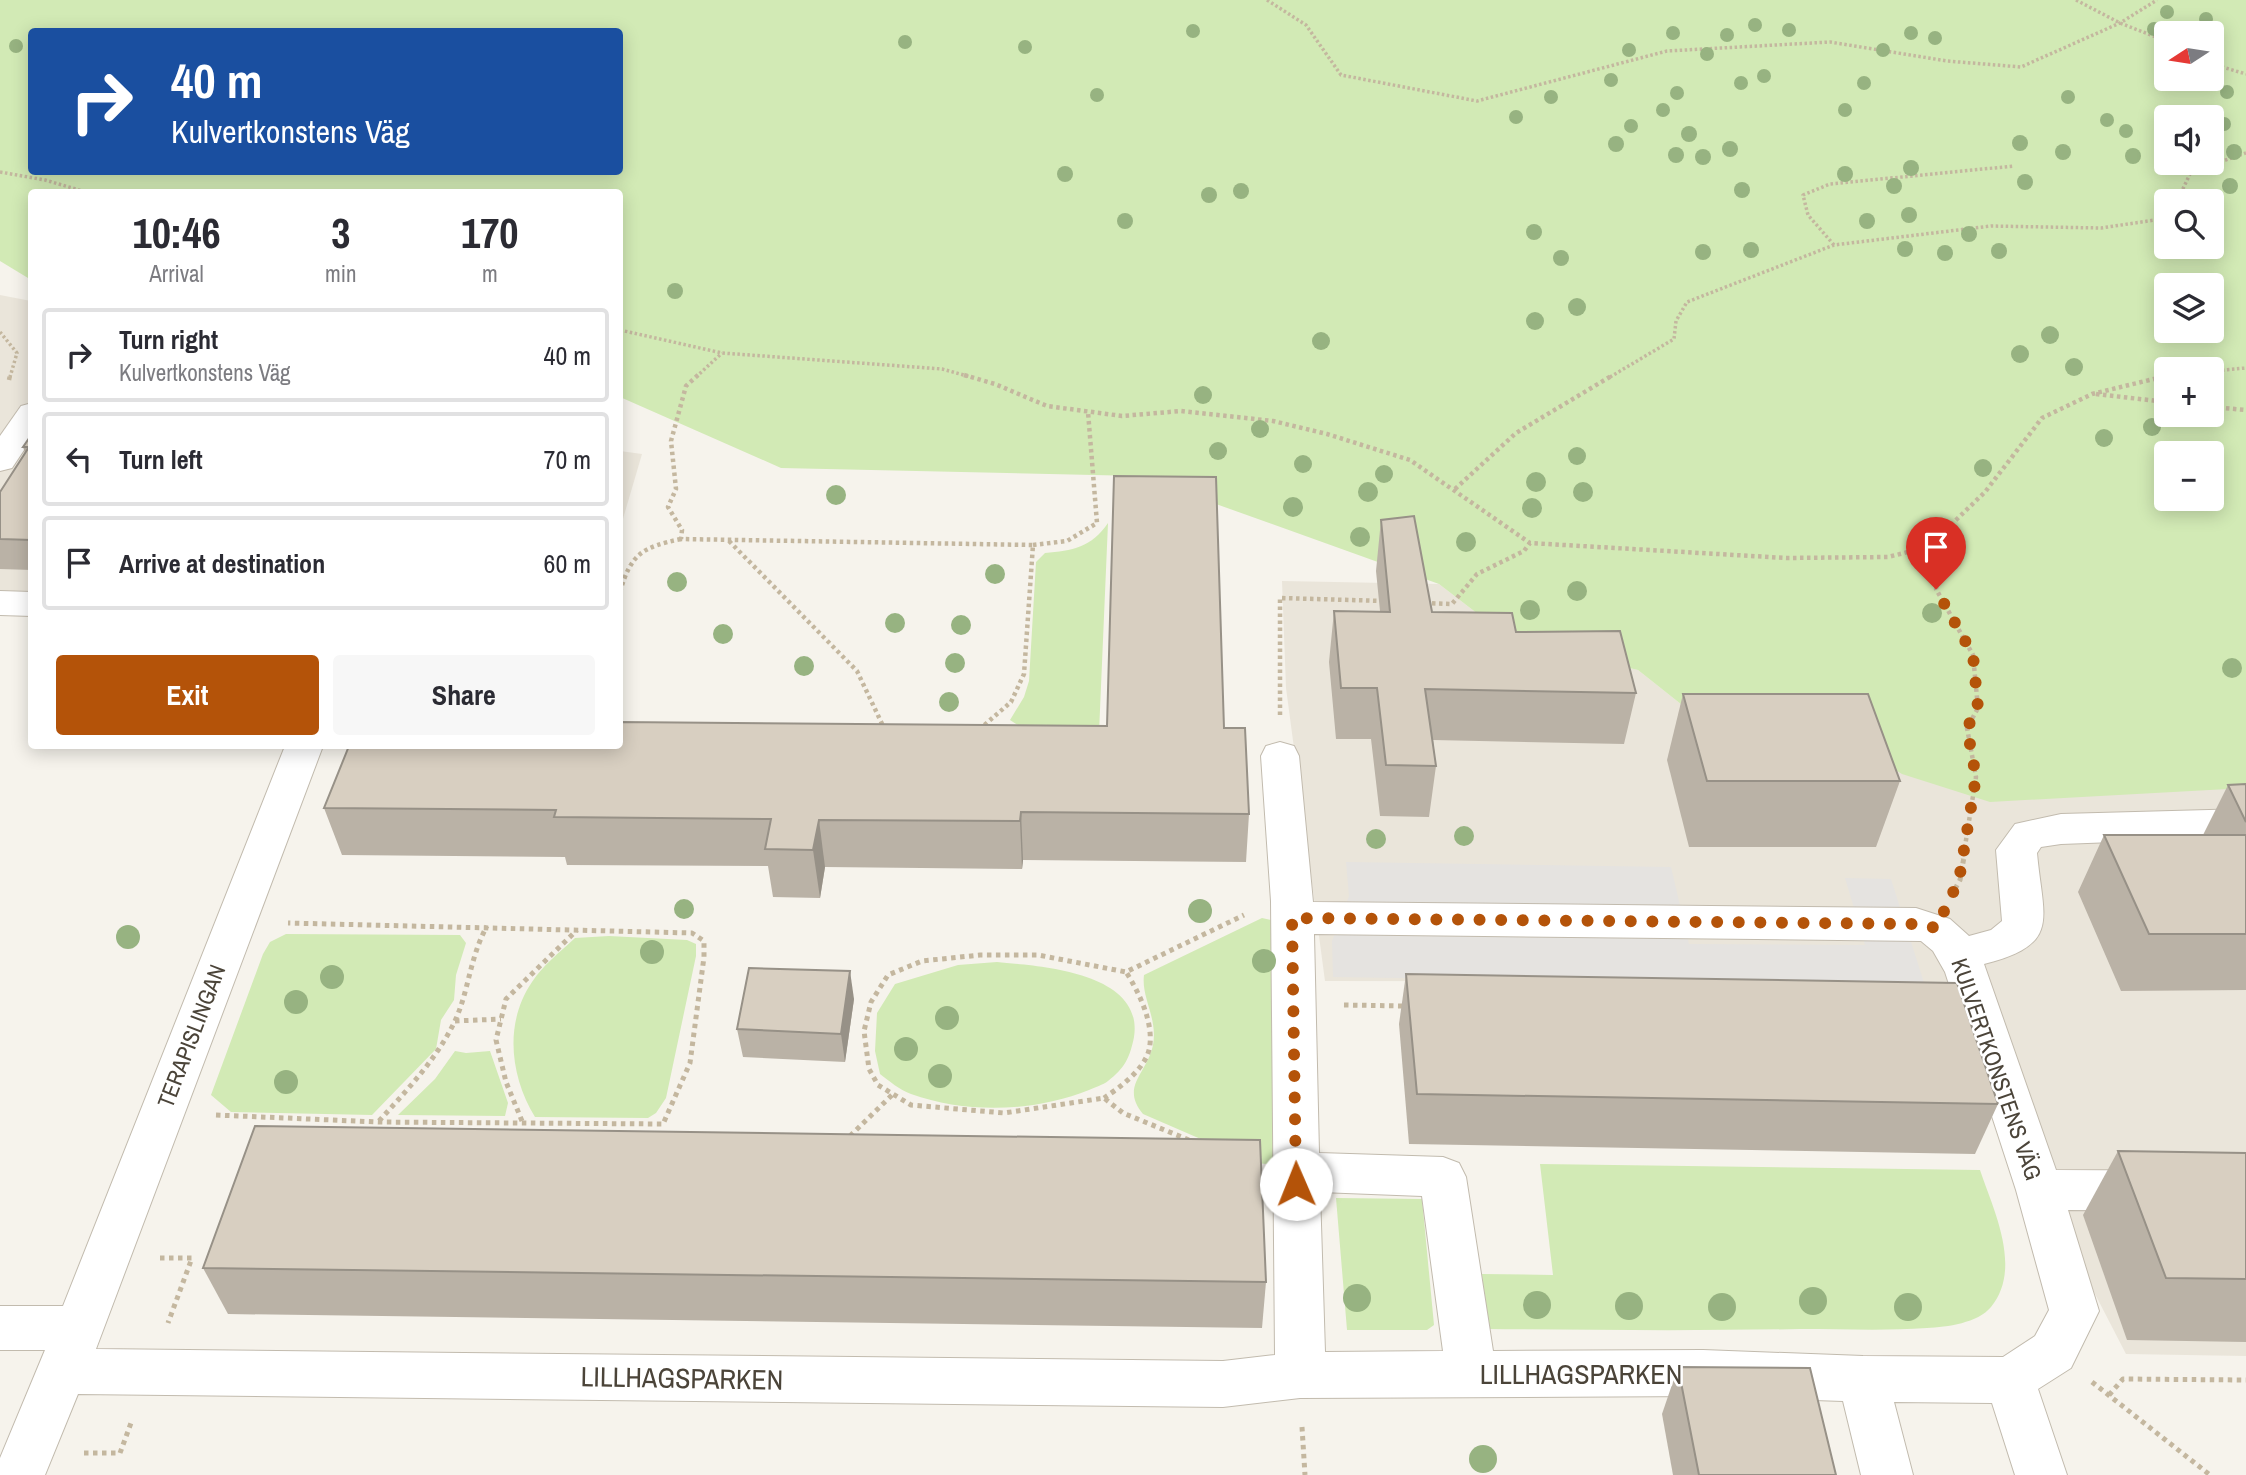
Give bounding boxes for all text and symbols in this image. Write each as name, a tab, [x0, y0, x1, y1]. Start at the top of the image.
north arrow	[2154, 21, 2224, 91]
map controls	[2154, 21, 2224, 511]
text: 40 m	[171, 47, 263, 113]
icon: right	[56, 56, 147, 147]
button: sound	[2154, 105, 2224, 175]
text: Kulvertkonstens Väg	[171, 110, 410, 153]
button: search	[2154, 189, 2224, 259]
text: 10:46	[133, 205, 221, 261]
text: 3	[331, 205, 350, 261]
text: 170	[461, 205, 519, 261]
text: Arrival	[149, 258, 204, 289]
text: min	[325, 258, 357, 289]
text: m	[482, 258, 498, 289]
button: layers	[2154, 273, 2224, 343]
text: Turn right	[119, 322, 218, 357]
icon: right	[60, 336, 98, 374]
text: 40 m	[544, 338, 591, 373]
text: Kulvertkonstens Väg	[119, 357, 291, 388]
button: +	[2154, 357, 2224, 427]
icon: left	[60, 440, 98, 478]
button: −	[2154, 441, 2224, 511]
text: Turn left	[119, 442, 203, 477]
text: 70 m	[544, 442, 591, 477]
pin	[1906, 517, 1966, 589]
icon: arrive	[1917, 528, 1955, 566]
icon: arrive	[60, 544, 98, 582]
text: Arrive at destination	[119, 546, 325, 581]
text: 60 m	[544, 546, 591, 581]
button: Exit	[56, 655, 319, 735]
button: Share	[333, 655, 595, 735]
street label: KULVERTKONSTENS VÄG	[1944, 954, 2050, 1184]
street label: TERAPISLINGAN	[149, 960, 233, 1112]
position arrow	[1259, 1147, 1333, 1221]
street label: LILLHAGSPARKEN	[1480, 1355, 1682, 1393]
street label: LILLHAGSPARKEN	[580, 1357, 784, 1399]

